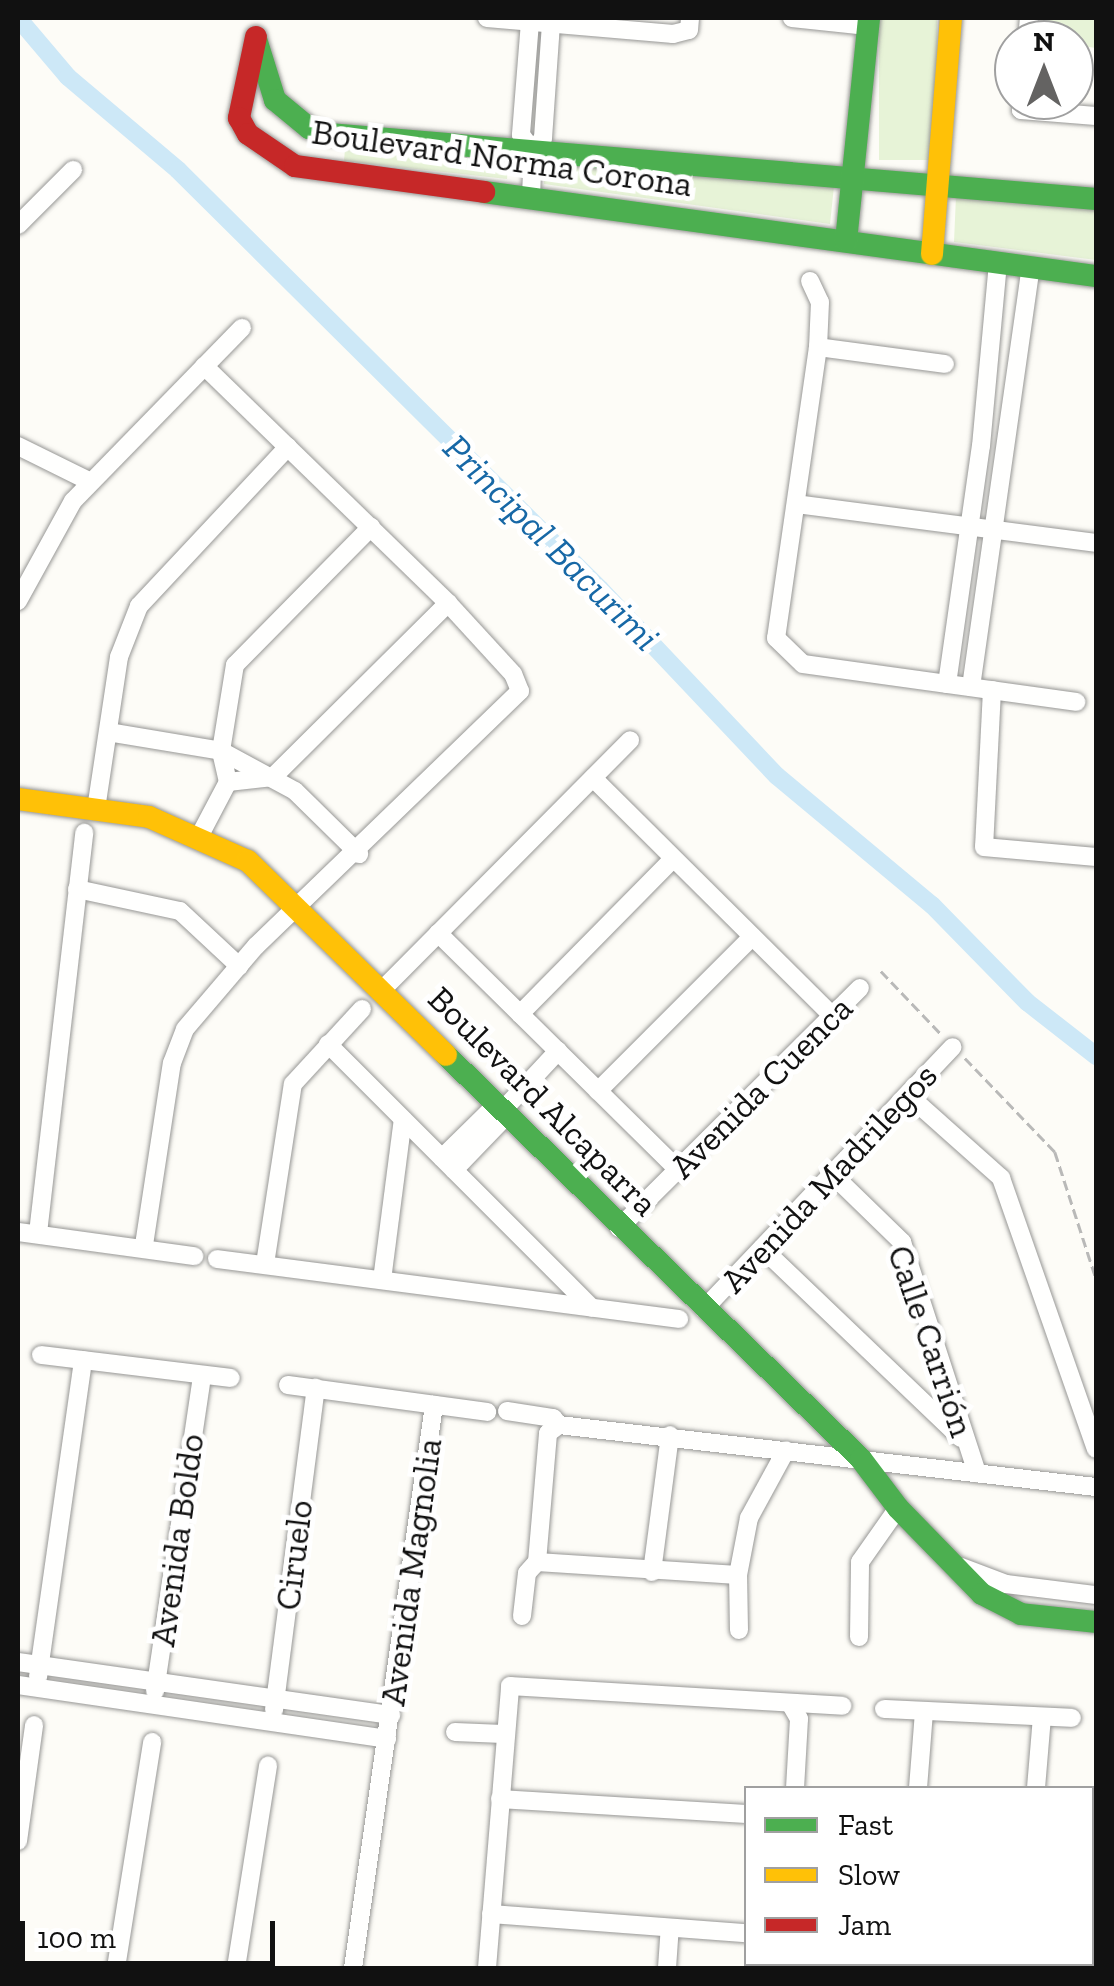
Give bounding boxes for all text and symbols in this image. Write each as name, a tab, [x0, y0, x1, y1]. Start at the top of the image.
north arrow	[994, 20, 1094, 120]
text: N	[1033, 25, 1055, 58]
street label: Boulevard Norma Corona	[309, 111, 695, 205]
water label: Principal Bacurimi	[433, 425, 669, 661]
street label: Boulevard Alcaparra	[419, 977, 667, 1225]
street label: Avenida Cuenca	[661, 987, 861, 1187]
street label: Avenida Madrilegos	[712, 1055, 946, 1301]
street label: Calle Carrión	[879, 1240, 983, 1442]
street label: Avenida Boldo	[141, 1431, 213, 1649]
street label: Avenida Magnolia	[371, 1436, 451, 1708]
street label: Ciruelo	[266, 1498, 322, 1612]
legend	[744, 1786, 1094, 1966]
text: Fast	[838, 1807, 893, 1843]
text: Slow	[838, 1857, 900, 1893]
scale bar	[25, 1901, 280, 1963]
text: Jam	[838, 1907, 891, 1943]
text: 100 m	[37, 1920, 116, 1956]

